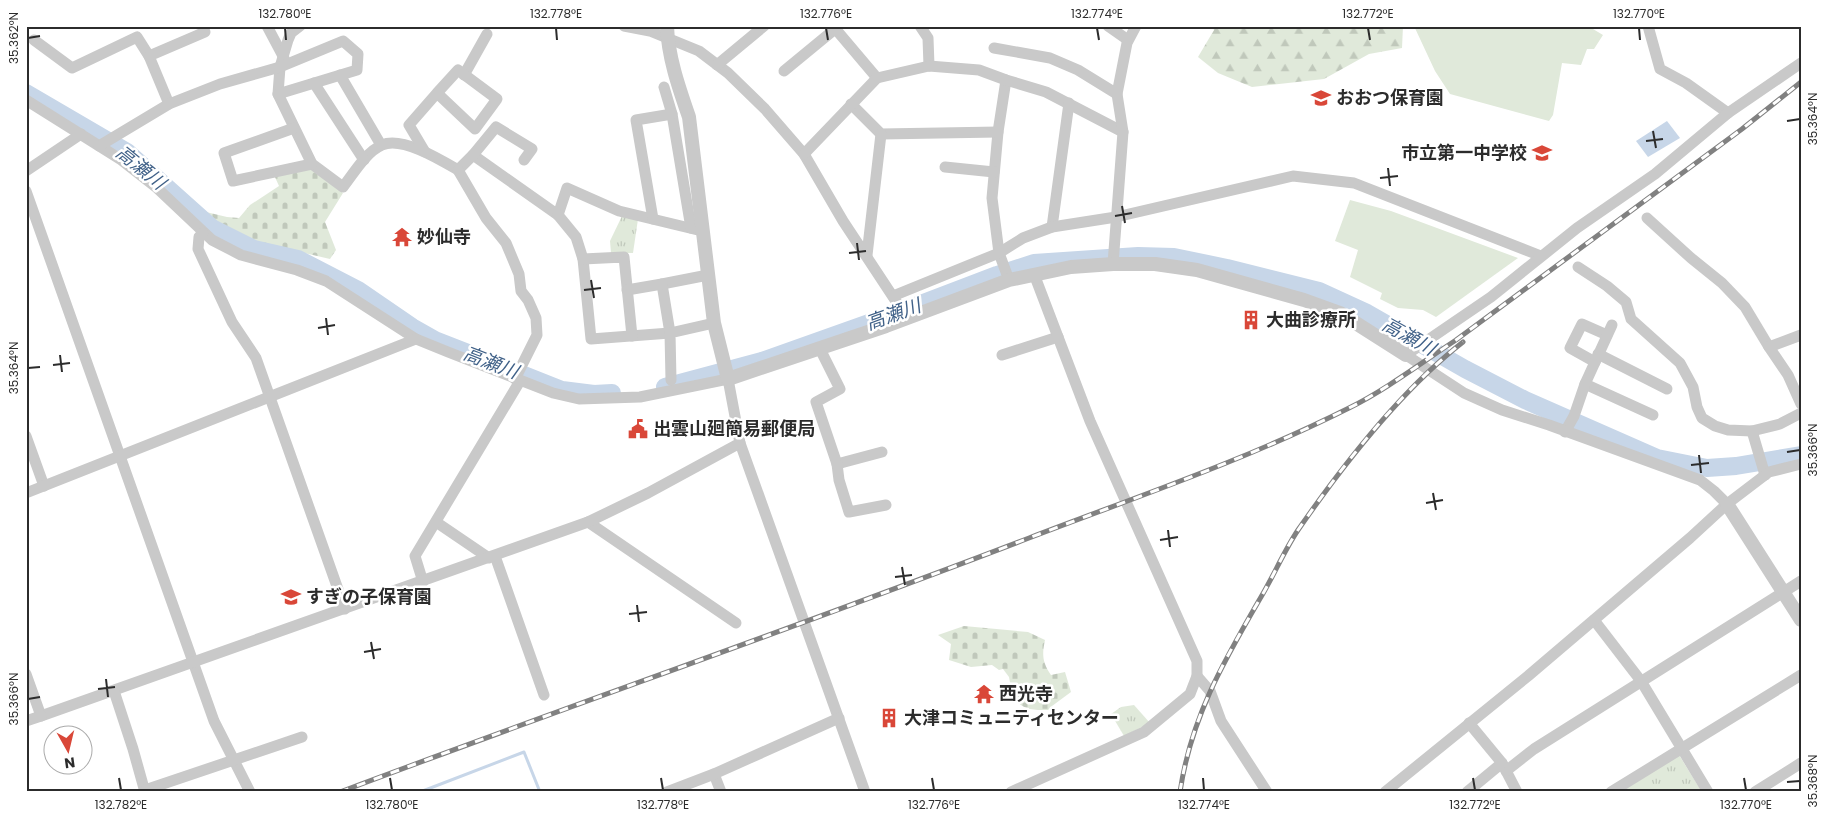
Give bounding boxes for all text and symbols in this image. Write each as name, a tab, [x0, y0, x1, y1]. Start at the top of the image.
text: 132.780°E	[258, 5, 312, 22]
text: 132.778°E	[530, 5, 582, 22]
text: 132.776°E	[800, 5, 852, 22]
text: 132.774°E	[1071, 5, 1123, 22]
text: 132.772°E	[1342, 5, 1394, 22]
text: 132.770°E	[1613, 5, 1665, 22]
text: 35.362°N	[5, 12, 22, 64]
place label: おおつ保育園	[1336, 85, 1444, 110]
school or university icon: おおつ保育園	[1310, 87, 1332, 109]
text: 35.364°N	[1804, 93, 1821, 145]
water label: 高瀬川	[110, 139, 173, 197]
place label: 市立第一中学校	[1401, 140, 1527, 165]
school or university icon: 市立第一中学校	[1531, 142, 1553, 164]
place label: 妙仙寺	[417, 224, 471, 249]
temple icon: 妙仙寺	[391, 226, 413, 248]
water label: 高瀬川	[862, 291, 926, 337]
place label: 大曲診療所	[1266, 307, 1356, 332]
building icon: 大曲診療所	[1240, 309, 1262, 331]
water label: 高瀬川	[1377, 311, 1442, 363]
water label: 高瀬川	[459, 340, 524, 386]
text: 35.364°N	[5, 342, 22, 394]
place label: 出雲山廻簡易郵便局	[653, 416, 815, 441]
public building icon: 出雲山廻簡易郵便局	[627, 418, 649, 440]
text: 35.366°N	[1804, 424, 1821, 476]
place label: すぎの子保育園	[306, 584, 432, 609]
school or university icon: すぎの子保育園	[280, 586, 302, 608]
text: 35.366°N	[5, 673, 22, 725]
place label: 西光寺	[999, 681, 1053, 706]
temple icon: 西光寺	[973, 683, 995, 705]
place label: 大津コミュニティセンター	[904, 705, 1119, 730]
building icon: 大津コミュニティセンター	[878, 707, 900, 729]
north arrow	[42, 726, 92, 776]
text: N	[63, 752, 76, 774]
text: 35.368°N	[1804, 755, 1821, 807]
text: 132.782°E	[95, 796, 147, 813]
text: 132.780°E	[365, 796, 419, 813]
text: 132.778°E	[637, 796, 689, 813]
text: 132.776°E	[908, 796, 960, 813]
text: 132.774°E	[1178, 796, 1230, 813]
text: 132.772°E	[1449, 796, 1501, 813]
text: 132.770°E	[1720, 796, 1772, 813]

